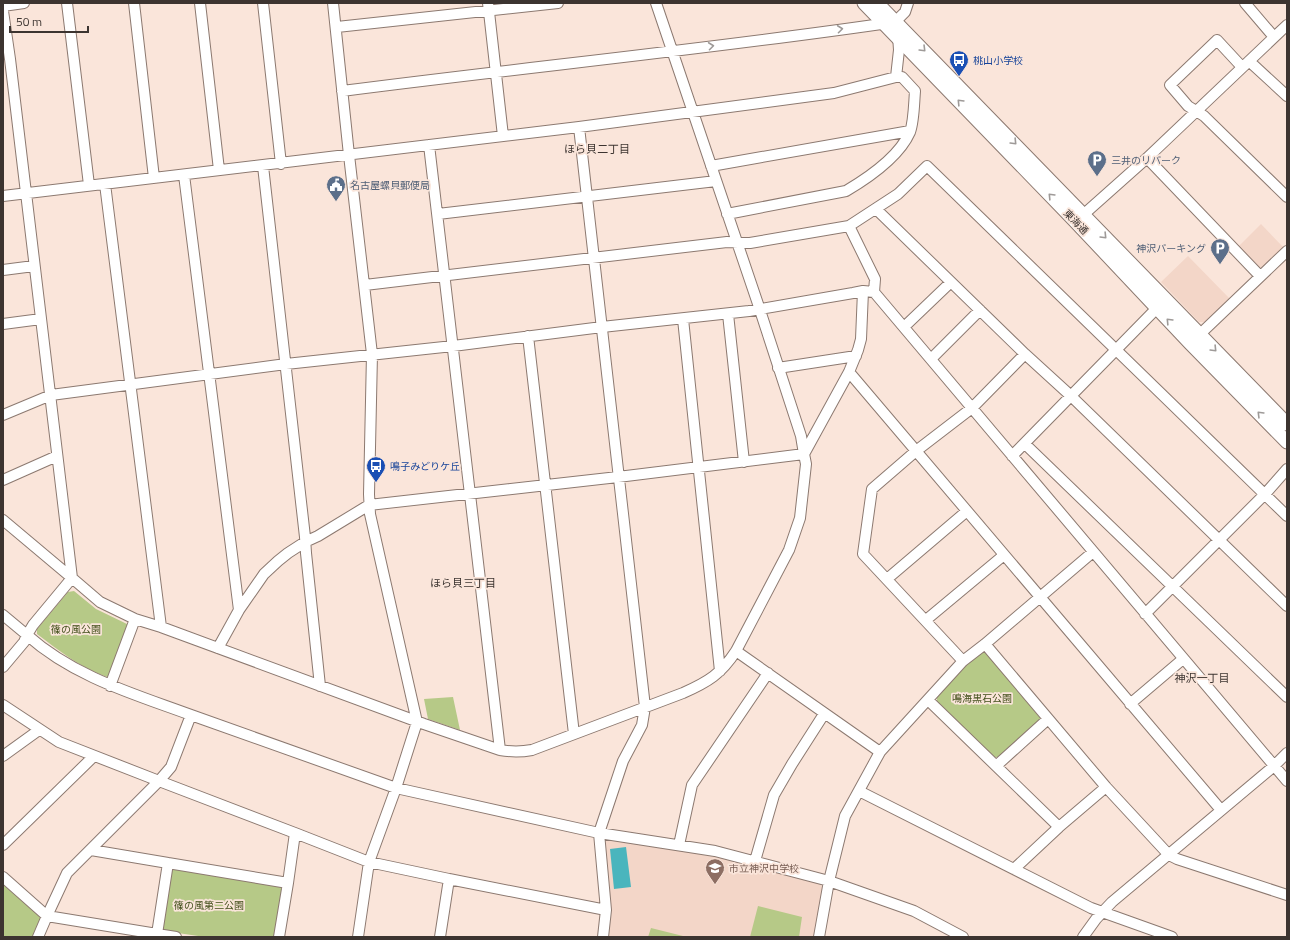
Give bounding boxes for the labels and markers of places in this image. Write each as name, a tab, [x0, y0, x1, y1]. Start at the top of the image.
bus stop icon: 桃山小学校	[948, 49, 970, 77]
place label: 桃山小学校	[973, 53, 1023, 68]
parking icon: 三井のリパーク	[1086, 149, 1108, 177]
place label: 三井のリパーク	[1111, 153, 1181, 168]
public building icon: 名古屋螺貝郵便局	[325, 174, 347, 202]
place label: 名古屋螺貝郵便局	[350, 178, 430, 193]
parking icon: 神沢パーキング	[1209, 237, 1231, 265]
place label: 神沢パーキング	[1136, 241, 1206, 256]
bus stop icon: 鳴子みどりケ丘	[365, 455, 387, 483]
place label: 鳴子みどりケ丘	[390, 459, 460, 474]
school or university icon: 市立神沢中学校	[704, 857, 726, 885]
place label: 市立神沢中学校	[729, 861, 799, 876]

